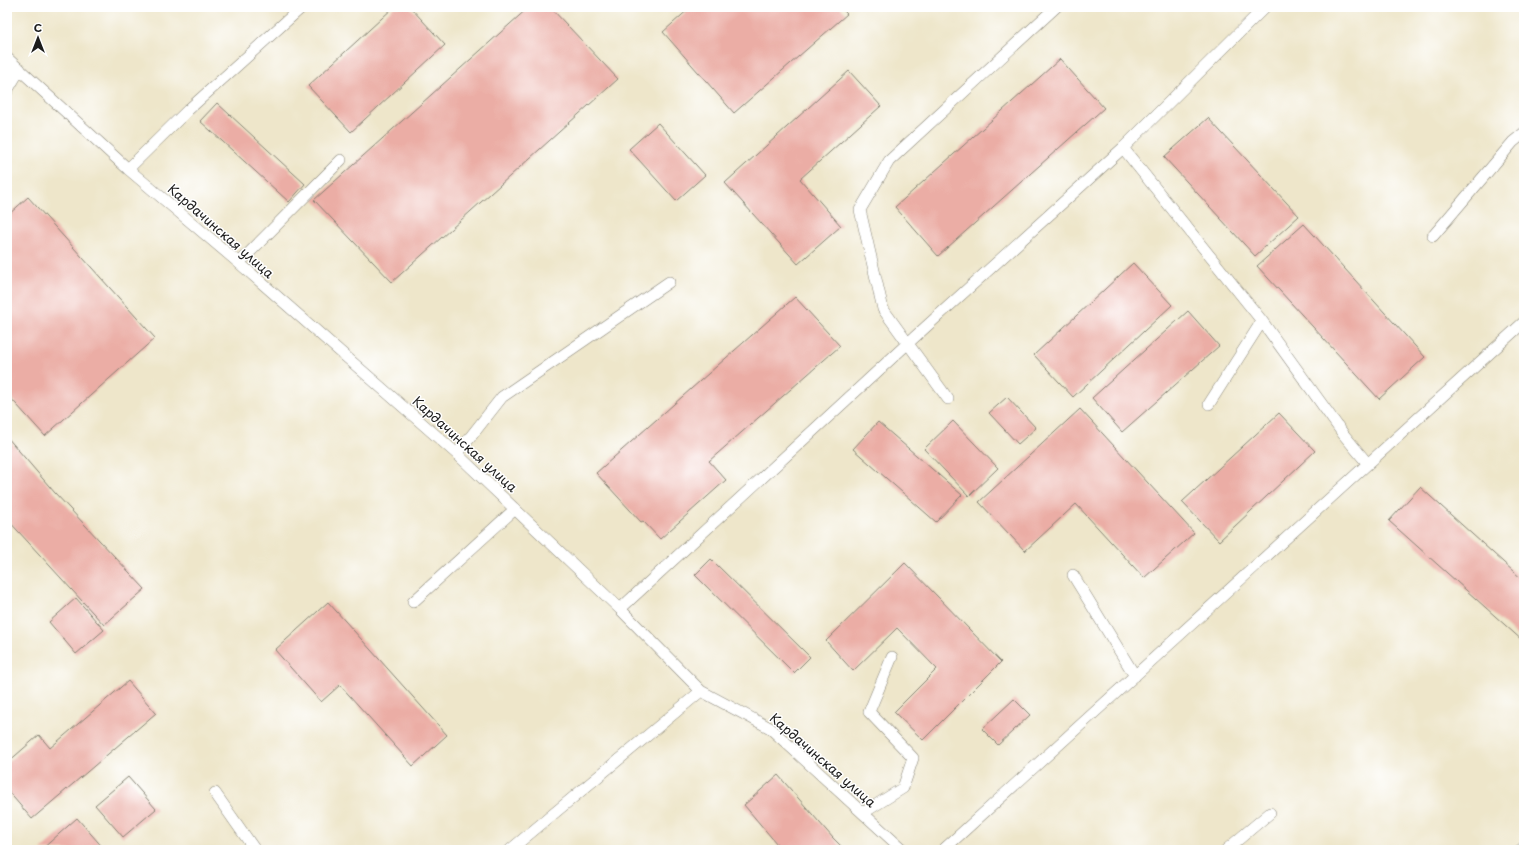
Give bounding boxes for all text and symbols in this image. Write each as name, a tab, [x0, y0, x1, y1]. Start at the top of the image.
north arrow	[18, 18, 58, 58]
text: С	[34, 19, 42, 36]
street label: Кардачинская улица	[164, 179, 279, 283]
street label: Кардачинская улица	[409, 391, 522, 496]
street label: Кардачинская улица	[766, 708, 881, 812]

